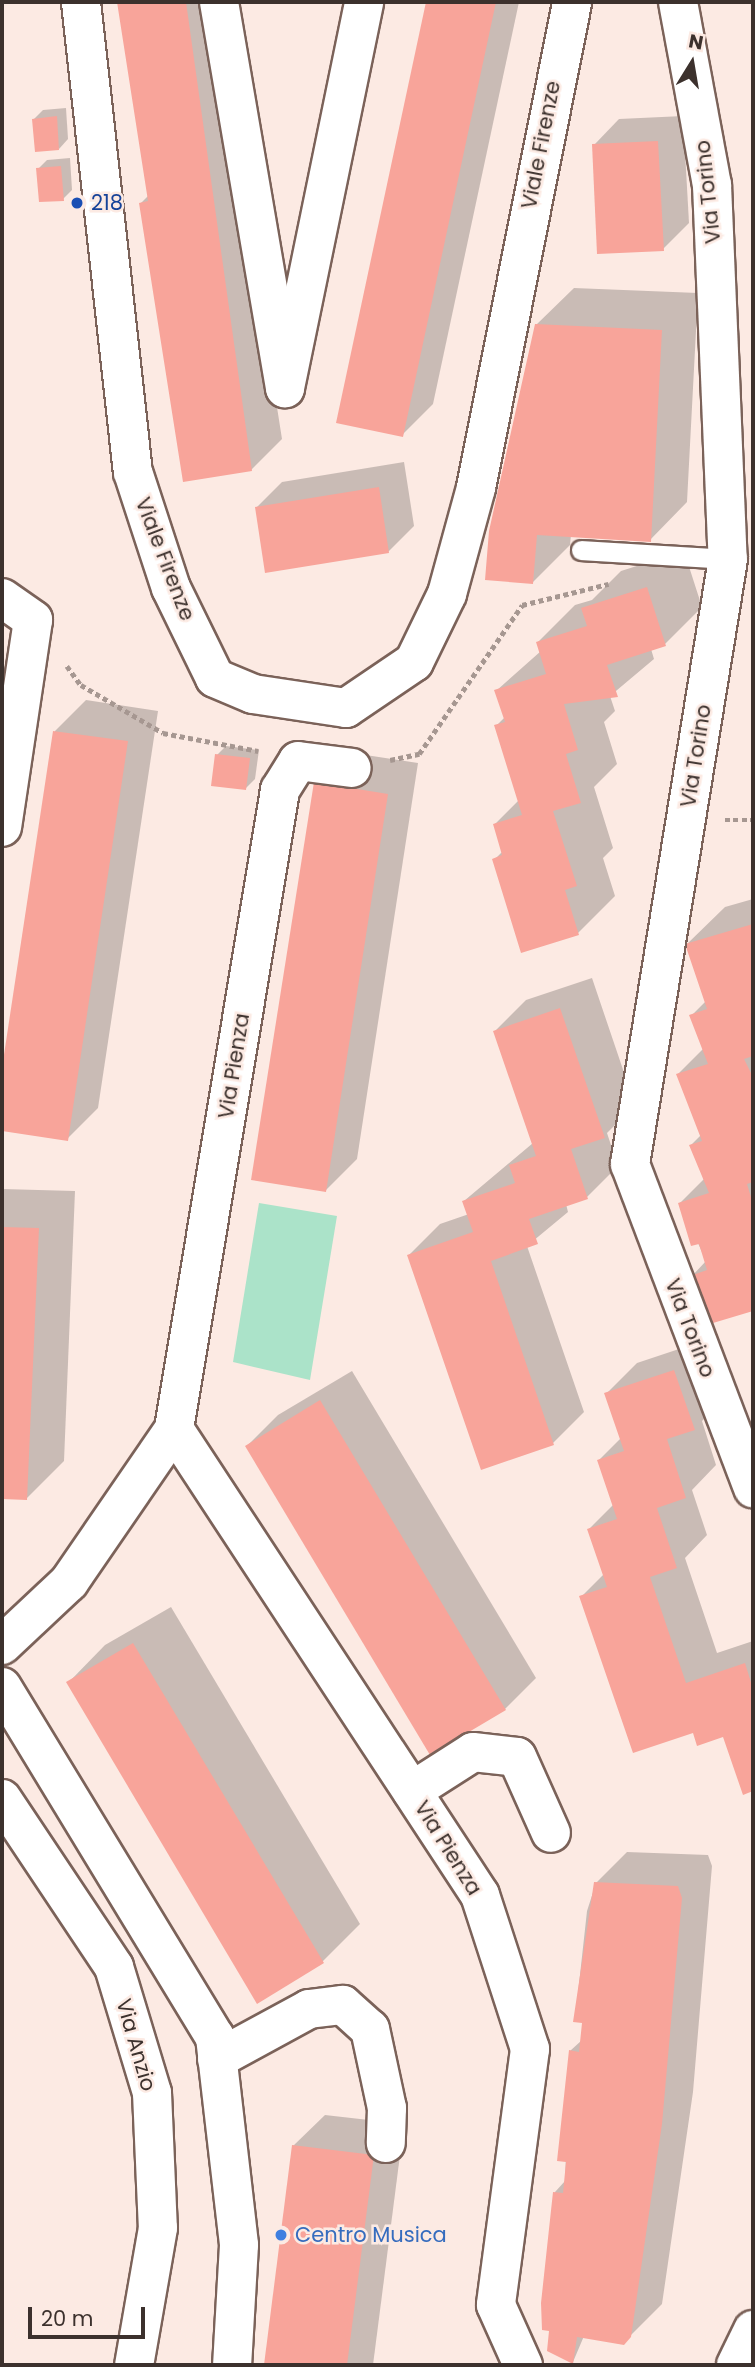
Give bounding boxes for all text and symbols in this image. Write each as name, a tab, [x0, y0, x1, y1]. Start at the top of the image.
text: N	[687, 27, 706, 57]
north arrow	[657, 28, 727, 98]
street label: Viale Firenze	[516, 79, 566, 211]
street label: Via Torino	[690, 139, 726, 245]
place label: 218	[91, 190, 123, 216]
marker: 218	[69, 195, 85, 211]
street label: Viale Firenze	[130, 494, 200, 624]
street label: Via Torino	[675, 703, 717, 809]
street label: Via Pienza	[213, 1011, 255, 1121]
street label: Via Torino	[660, 1275, 720, 1381]
street label: Via Pienza	[409, 1796, 487, 1900]
street label: Via Anzio	[111, 1996, 161, 2094]
place label: Centro Musica	[295, 2222, 447, 2248]
marker: Centro Musica	[273, 2227, 289, 2243]
scale bar	[32, 2294, 149, 2338]
text: 20 m	[41, 2304, 94, 2333]

